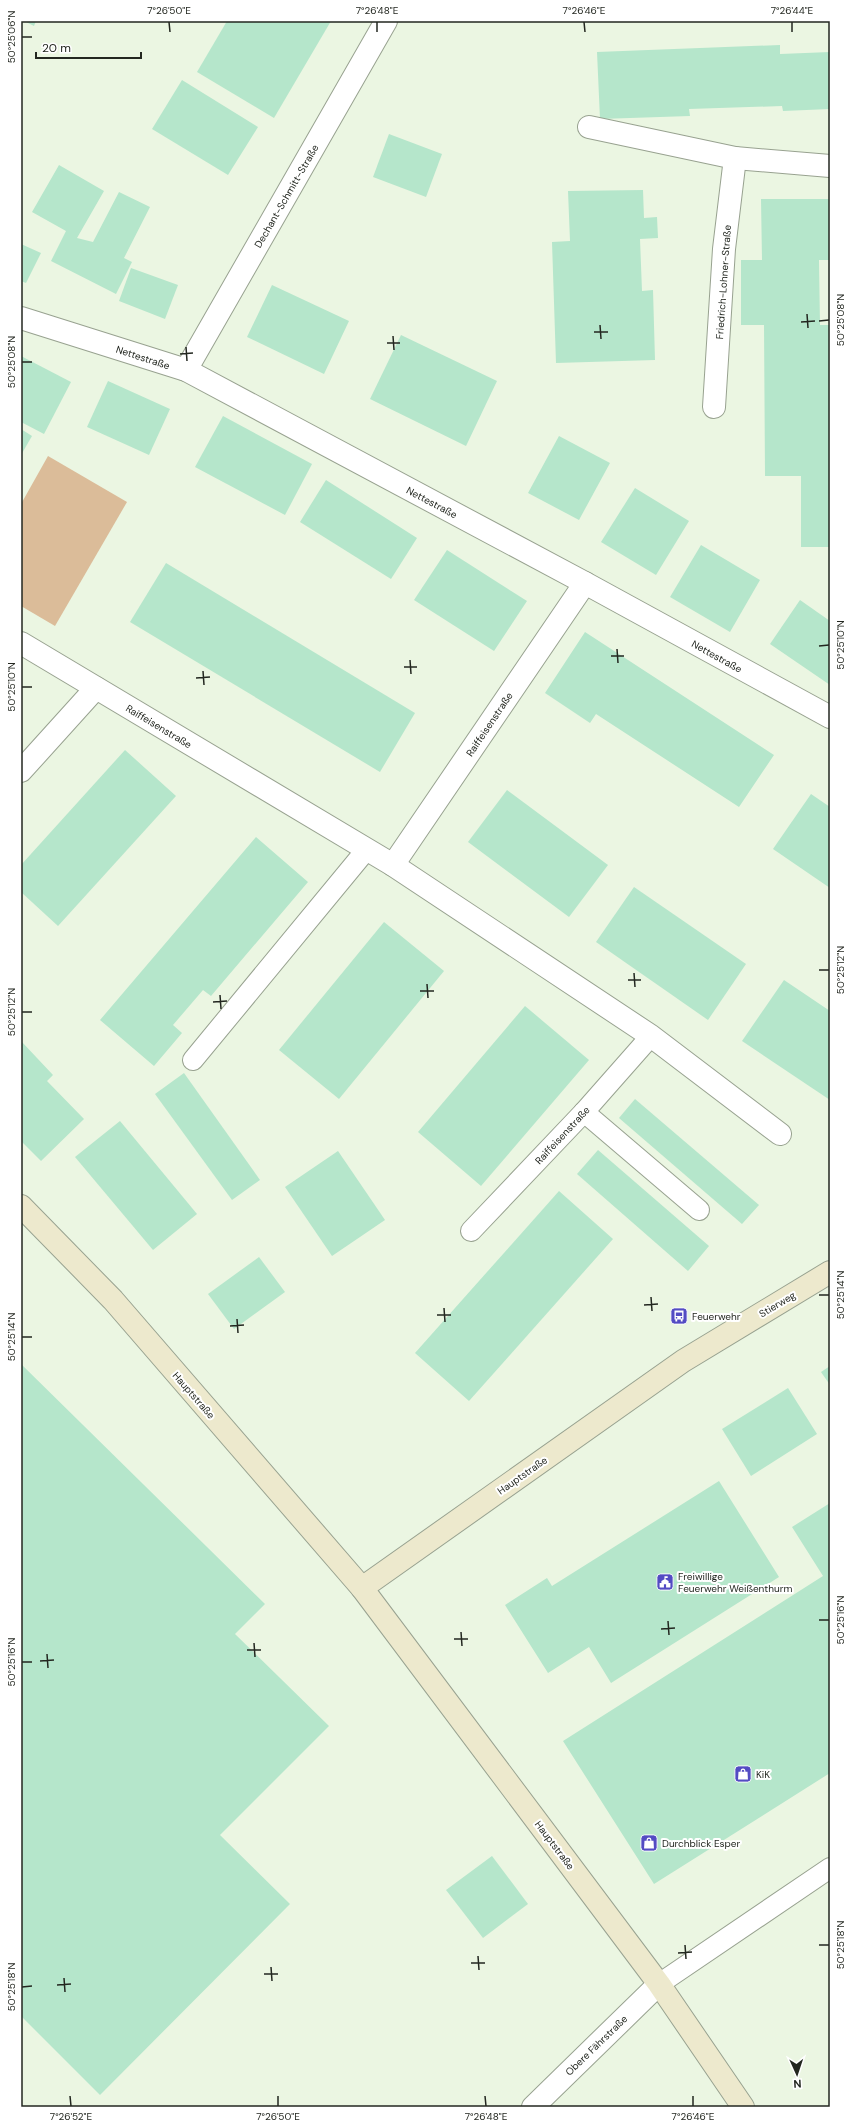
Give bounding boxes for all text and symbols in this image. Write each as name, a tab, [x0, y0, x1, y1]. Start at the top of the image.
text: 7°26'50"E	[147, 4, 191, 17]
text: 7°26'48"E	[356, 4, 399, 17]
text: 7°26'46"E	[563, 4, 606, 17]
text: 7°26'44"E	[771, 4, 814, 17]
text: 50°25'06"N	[5, 11, 18, 63]
scale bar	[36, 34, 141, 60]
text: 20 m	[42, 40, 71, 56]
street label: Dechant-Schmitt-Straße	[251, 142, 322, 250]
street label: Friedrich-Lohner-Straße	[713, 224, 734, 340]
text: 50°25'08"N	[834, 294, 847, 346]
text: 50°25'08"N	[5, 336, 18, 388]
street label: Nettestraße	[114, 343, 172, 372]
street label: Nettestraße	[404, 484, 460, 521]
text: 50°25'10"N	[834, 620, 847, 670]
street label: Nettestraße	[689, 637, 745, 676]
text: 50°25'10"N	[5, 662, 18, 712]
street label: Raiffeisenstraße	[463, 689, 516, 759]
street label: Raiffeisenstraße	[123, 702, 194, 751]
text: 50°25'12"N	[834, 946, 847, 994]
text: 50°25'12"N	[5, 988, 18, 1036]
street label: Raiffeisenstraße	[532, 1103, 593, 1167]
text: 50°25'14"N	[834, 1271, 847, 1319]
street label: Stierweg	[757, 1288, 798, 1320]
bus stop icon: Feuerwehr	[669, 1306, 689, 1326]
place label: Feuerwehr	[692, 1310, 741, 1323]
text: 50°25'14"N	[5, 1313, 18, 1361]
street label: Hauptstraße	[170, 1369, 218, 1422]
street label: Hauptstraße	[495, 1453, 550, 1497]
place label: Freiwillige Feuerwehr Weißenthurm	[678, 1570, 792, 1595]
public building icon: Freiwillige Feuerwehr Weißenthurm	[655, 1572, 675, 1592]
text: 50°25'16"N	[834, 1595, 847, 1644]
text: 50°25'16"N	[5, 1637, 18, 1686]
shop icon: KiK	[733, 1764, 753, 1784]
place label: KiK	[756, 1768, 770, 1781]
street label: Hauptstraße	[532, 1818, 577, 1873]
shop icon: Durchblick Esper	[639, 1833, 659, 1853]
place label: Durchblick Esper	[662, 1837, 741, 1850]
text: 50°25'18"N	[834, 1921, 847, 1969]
text: 50°25'18"N	[5, 1963, 18, 2011]
street label: Obere Fährstraße	[563, 2012, 630, 2078]
north arrow	[777, 2054, 817, 2094]
text: N	[793, 2077, 802, 2091]
text: 7°26'52"E	[50, 2110, 93, 2123]
text: 7°26'50"E	[256, 2110, 300, 2123]
text: 7°26'48"E	[465, 2110, 508, 2123]
text: 7°26'46"E	[672, 2110, 715, 2123]

